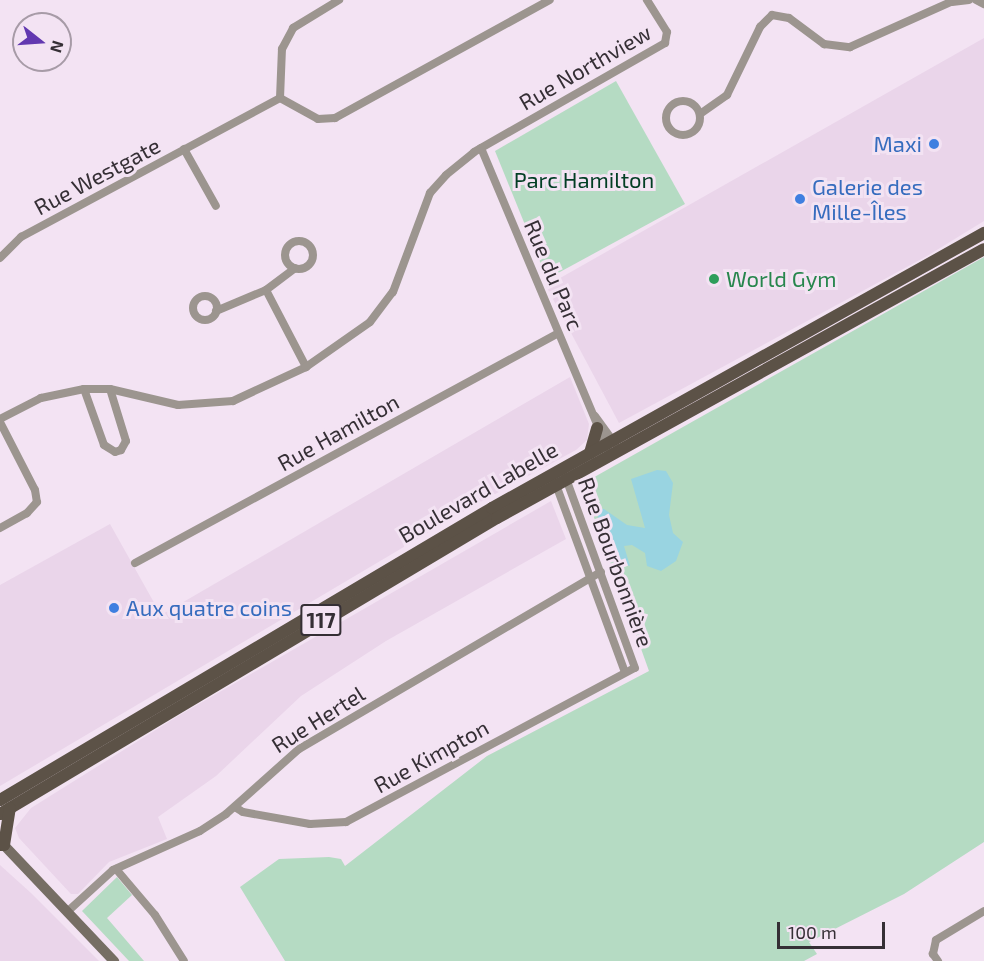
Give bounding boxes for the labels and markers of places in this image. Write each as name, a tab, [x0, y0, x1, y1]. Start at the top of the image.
place label: Maxi	[874, 131, 922, 157]
marker: Maxi	[927, 137, 941, 151]
place label: Galerie des Mille-Îles	[812, 173, 923, 224]
marker: Galerie des Mille-Îles	[793, 192, 807, 206]
place label: World Gym	[726, 266, 837, 292]
marker: World Gym	[707, 272, 721, 286]
place label: Aux quatre coins	[126, 595, 292, 621]
marker: Aux quatre coins	[107, 601, 121, 615]

